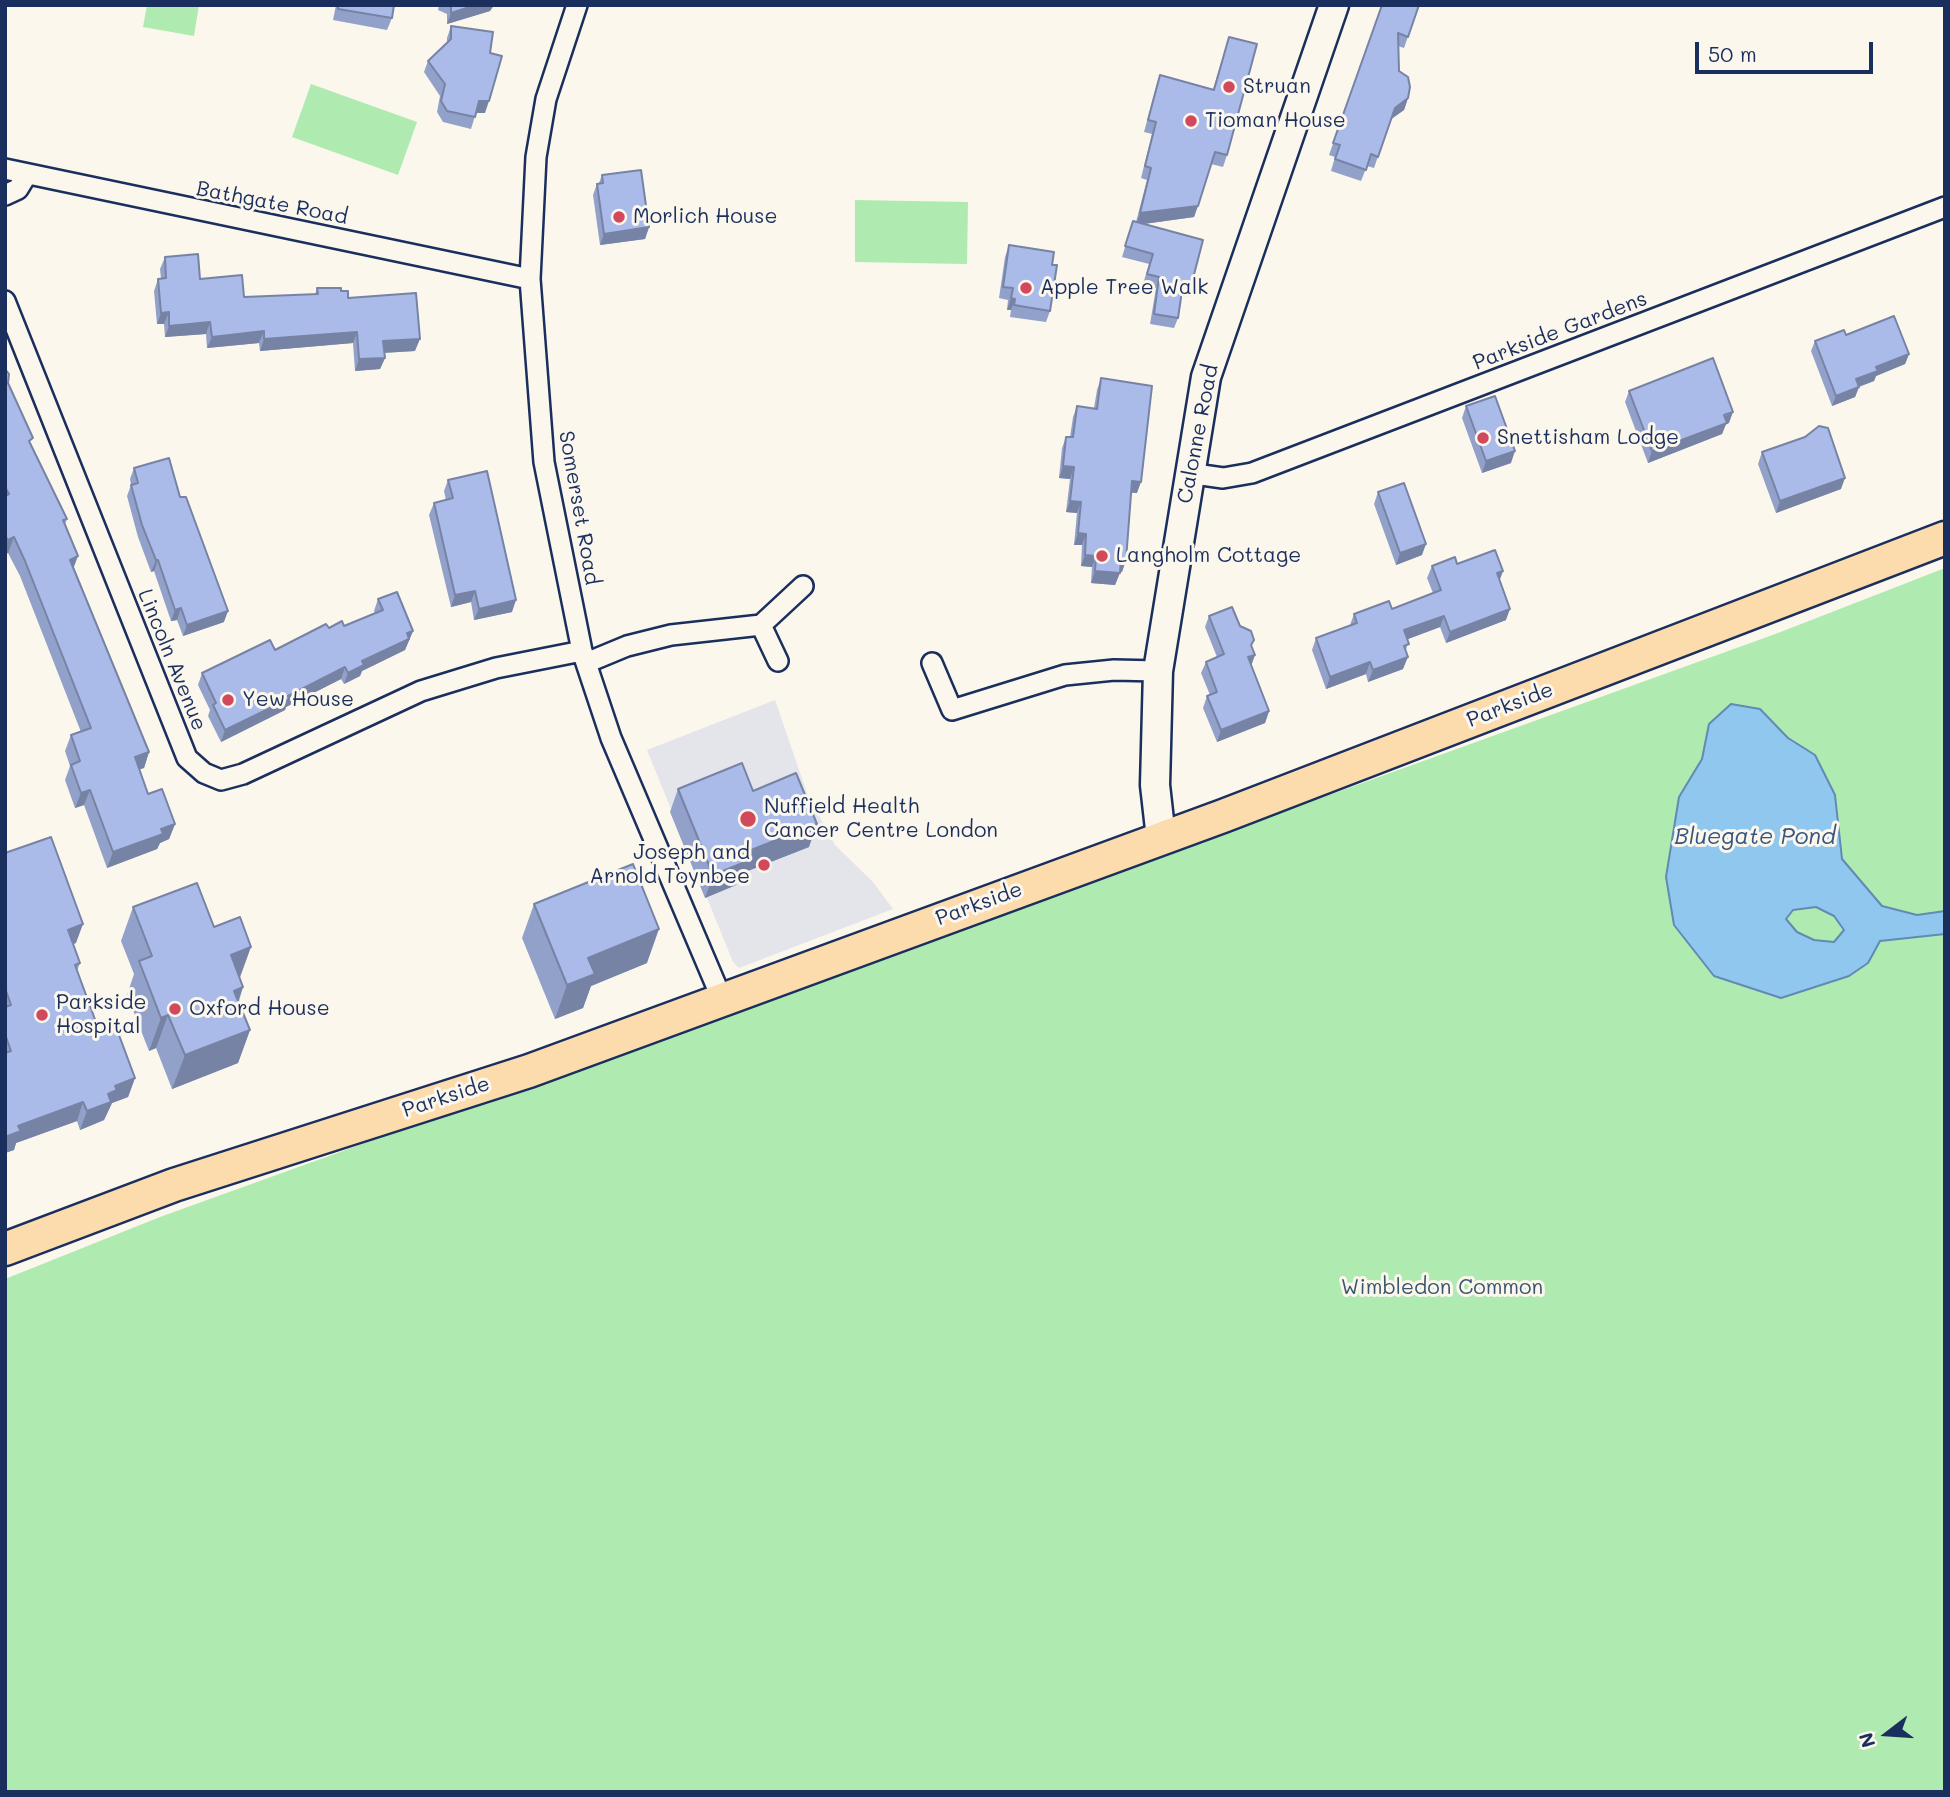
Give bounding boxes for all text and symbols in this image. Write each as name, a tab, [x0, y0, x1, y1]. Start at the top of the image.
scale bar	[1698, 28, 1876, 72]
text: 50 m	[1708, 40, 1757, 67]
place label: Struan	[1243, 74, 1311, 100]
marker: Struan	[1221, 79, 1237, 95]
place label: Tioman House	[1205, 108, 1346, 134]
marker: Tioman House	[1183, 113, 1199, 129]
street label: Bathgate Road	[194, 176, 350, 230]
place label: Morlich House	[633, 204, 777, 230]
marker: Morlich House	[611, 209, 627, 225]
place label: Apple Tree Walk	[1040, 275, 1208, 301]
marker: Apple Tree Walk	[1018, 280, 1034, 296]
street label: Parkside Gardens	[1469, 286, 1651, 376]
street label: Calonne Road	[1172, 362, 1224, 506]
place label: Snettisham Lodge	[1497, 425, 1679, 451]
street label: Somerset Road	[553, 429, 605, 587]
marker: Snettisham Lodge	[1475, 430, 1491, 446]
place label: Langholm Cottage	[1116, 543, 1301, 569]
marker: Langholm Cottage	[1094, 548, 1110, 564]
street label: Lincoln Avenue	[132, 586, 212, 734]
street label: Parkside	[1463, 677, 1557, 733]
place label: Yew House	[242, 687, 354, 713]
marker: Yew House	[220, 692, 236, 708]
place label: Nuffield Health Cancer Centre London	[764, 794, 998, 844]
marker: Nuffield Health Cancer Centre London	[738, 809, 758, 829]
water label: Bluegate Pond	[1674, 823, 1836, 851]
place label: Joseph and Arnold Toynbee	[589, 840, 750, 890]
marker: Joseph and Arnold Toynbee	[756, 857, 772, 873]
street label: Parkside	[932, 877, 1026, 931]
place label: Parkside Hospital	[56, 990, 147, 1040]
place label: Oxford House	[189, 996, 330, 1022]
marker: Oxford House	[167, 1001, 183, 1017]
marker: Parkside Hospital	[34, 1007, 50, 1023]
street label: Parkside	[399, 1071, 493, 1123]
park label: Wimbledon Common	[1341, 1275, 1543, 1301]
north arrow	[1852, 1699, 1922, 1769]
text: N	[1852, 1730, 1881, 1751]

